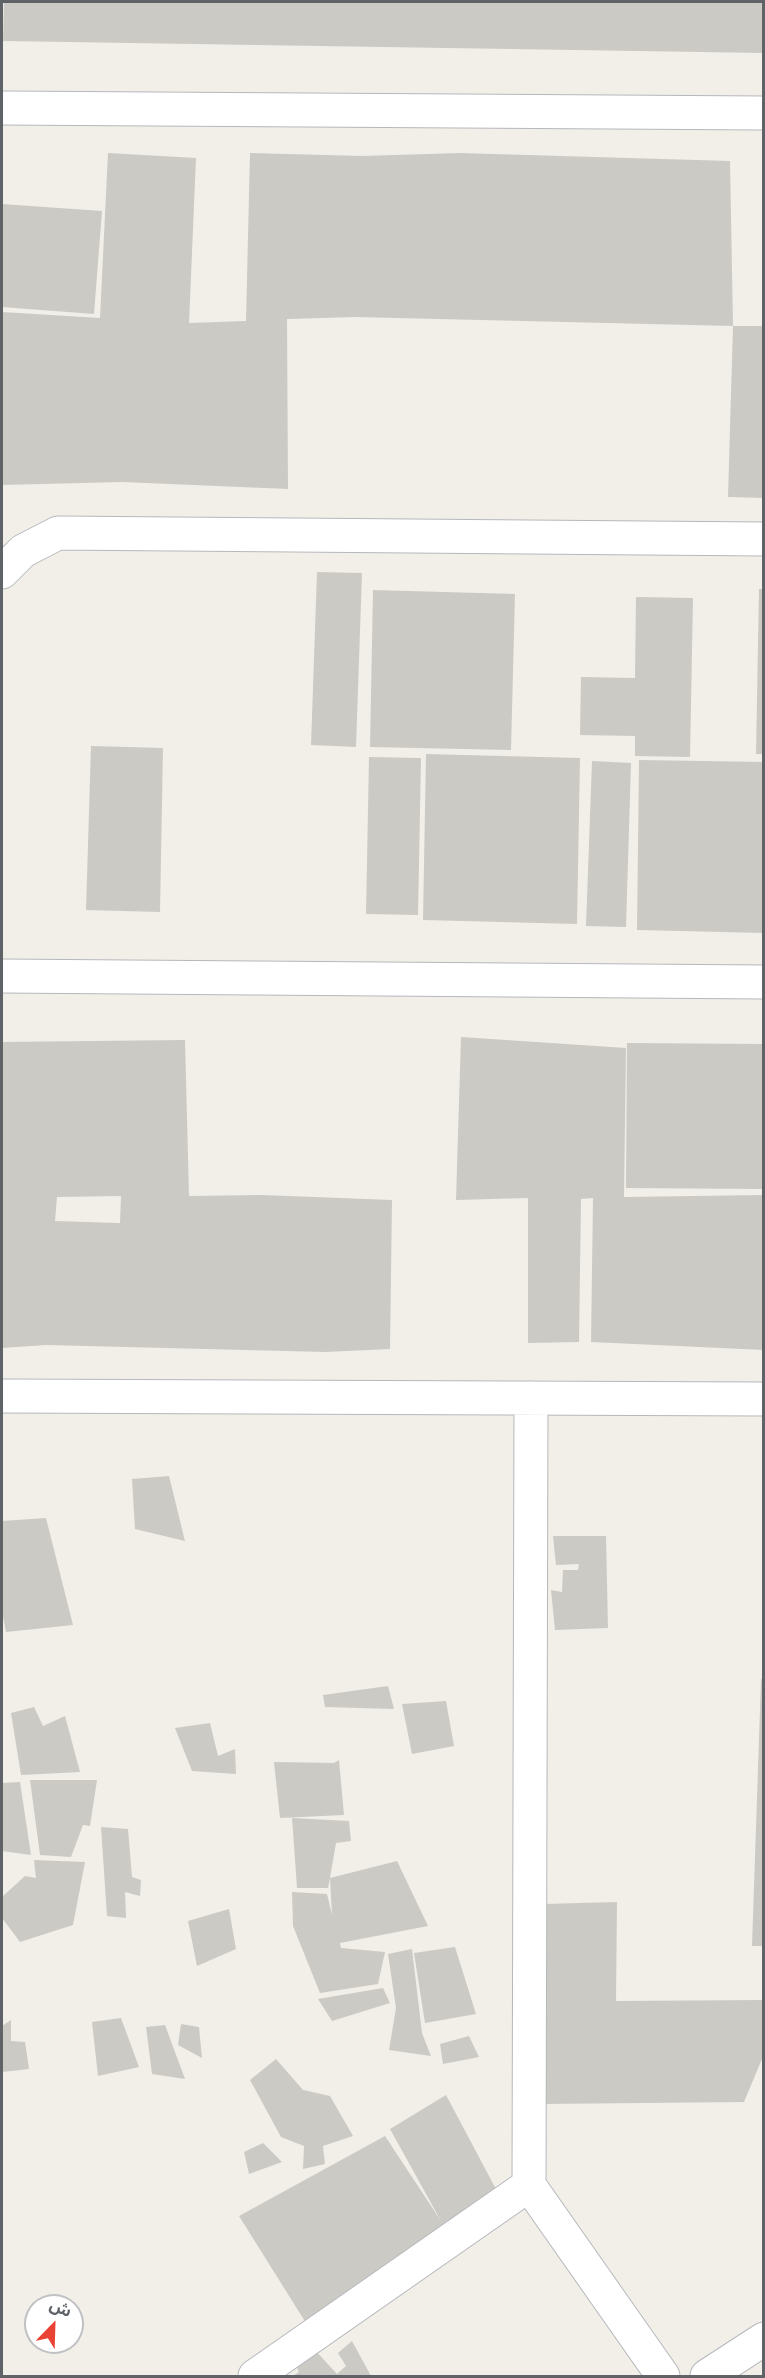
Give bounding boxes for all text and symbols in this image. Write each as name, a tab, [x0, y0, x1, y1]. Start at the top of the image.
north arrow	[24, 2294, 84, 2354]
text: ش	[46, 2296, 74, 2323]

